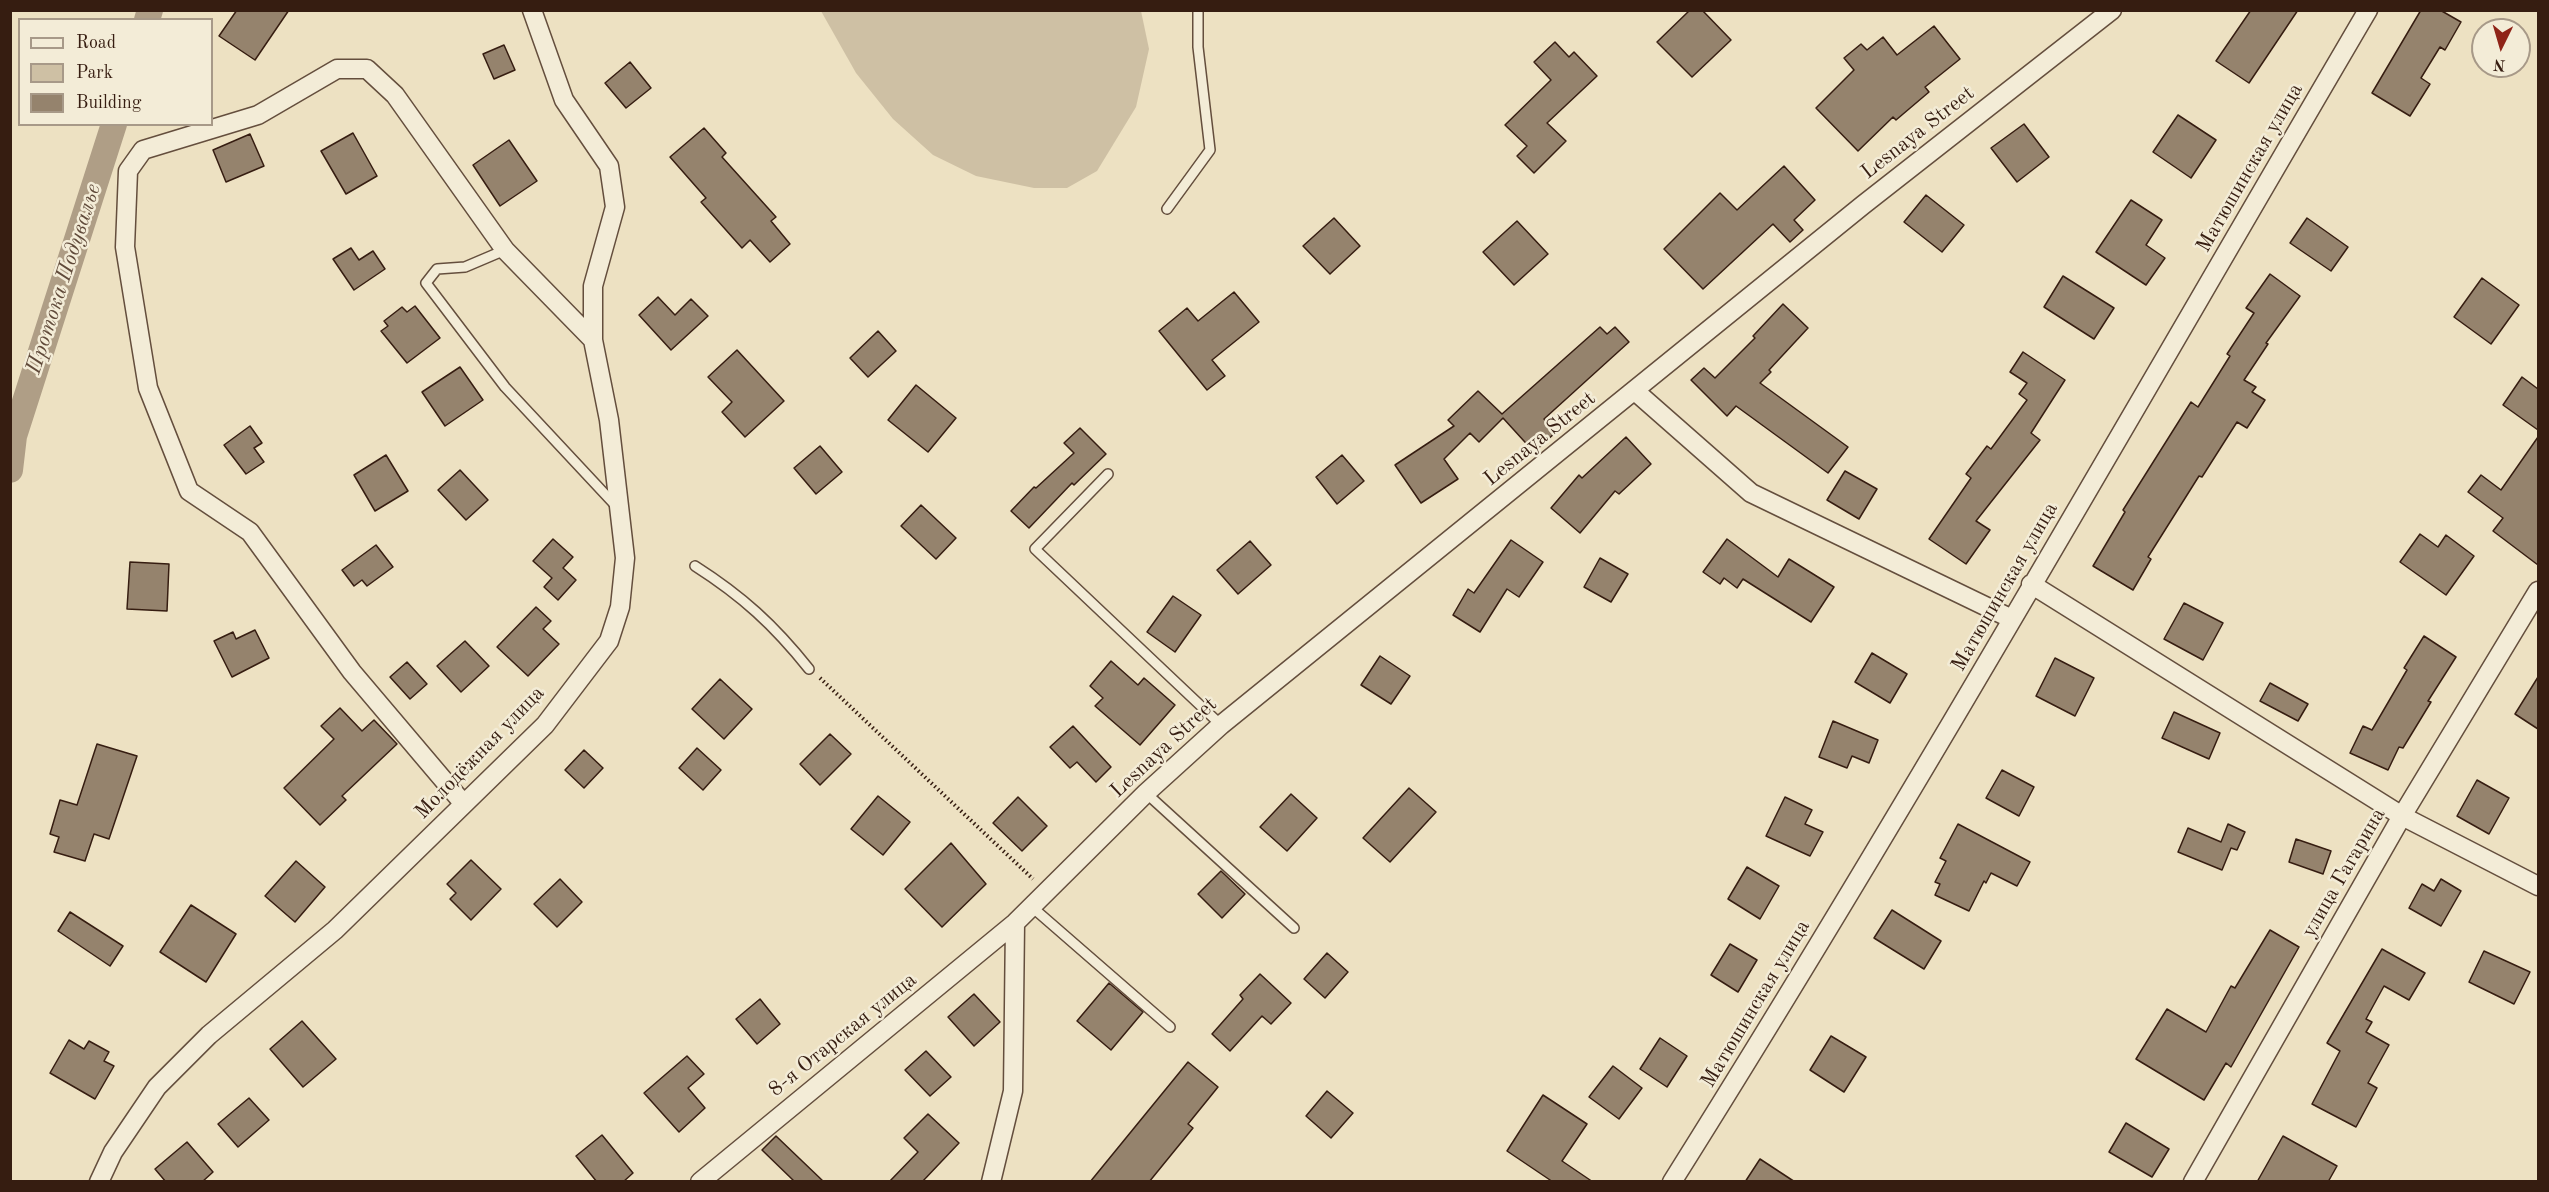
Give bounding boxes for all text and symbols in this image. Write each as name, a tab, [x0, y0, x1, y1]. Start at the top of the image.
legend	[18, 18, 213, 126]
north arrow	[2471, 18, 2531, 78]
text: Road	[76, 34, 116, 52]
text: N	[2493, 55, 2506, 72]
text: Park	[76, 64, 113, 82]
street label: Матюшинская улица	[2191, 79, 2309, 257]
street label: Lesnaya Street	[1856, 81, 1980, 185]
text: Building	[76, 94, 141, 112]
water label: Протока Подувалье	[21, 181, 107, 377]
street label: Lesnaya Street	[1479, 386, 1601, 492]
street label: Матюшинская улица	[1946, 498, 2064, 676]
street label: Молодёжная улица	[410, 681, 550, 825]
street label: Lesnaya Street	[1105, 692, 1223, 804]
street label: улица Гагарина	[2297, 804, 2391, 942]
street label: Матюшинская улица	[1696, 916, 1816, 1092]
street label: 8-я Отарская улица	[764, 968, 922, 1102]

